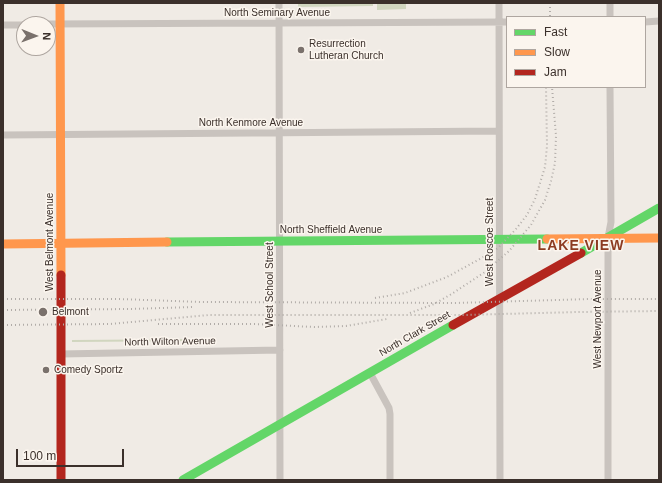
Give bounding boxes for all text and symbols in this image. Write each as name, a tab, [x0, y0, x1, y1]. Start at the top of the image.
street label: North Seminary Avenue	[224, 7, 330, 19]
north arrow	[16, 16, 56, 56]
legend	[506, 16, 646, 88]
text: Fast	[544, 25, 567, 39]
text: N	[41, 32, 53, 40]
place label: Resurrection Lutheran Church	[309, 38, 383, 62]
marker: Resurrection Lutheran Church	[296, 45, 306, 55]
text: Slow	[544, 45, 570, 59]
text: Jam	[544, 65, 567, 79]
street label: North Kenmore Avenue	[199, 117, 303, 129]
street label: West Belmont Avenue	[44, 193, 56, 291]
street label: West Roscoe Street	[484, 198, 496, 286]
street label: North Sheffield Avenue	[280, 224, 382, 236]
district label: LAKE VIEW	[538, 238, 624, 254]
street label: West School Street	[264, 242, 276, 328]
street label: West Newport Avenue	[592, 269, 604, 369]
marker: Belmont	[37, 306, 49, 318]
place label: Belmont	[52, 306, 89, 318]
street label: North Clark Street	[377, 309, 453, 359]
street label: North Wilton Avenue	[124, 335, 216, 349]
place label: Comedy Sportz	[54, 364, 123, 376]
marker: Comedy Sportz	[41, 365, 51, 375]
scale bar	[18, 441, 126, 467]
text: 100 m	[23, 449, 56, 463]

